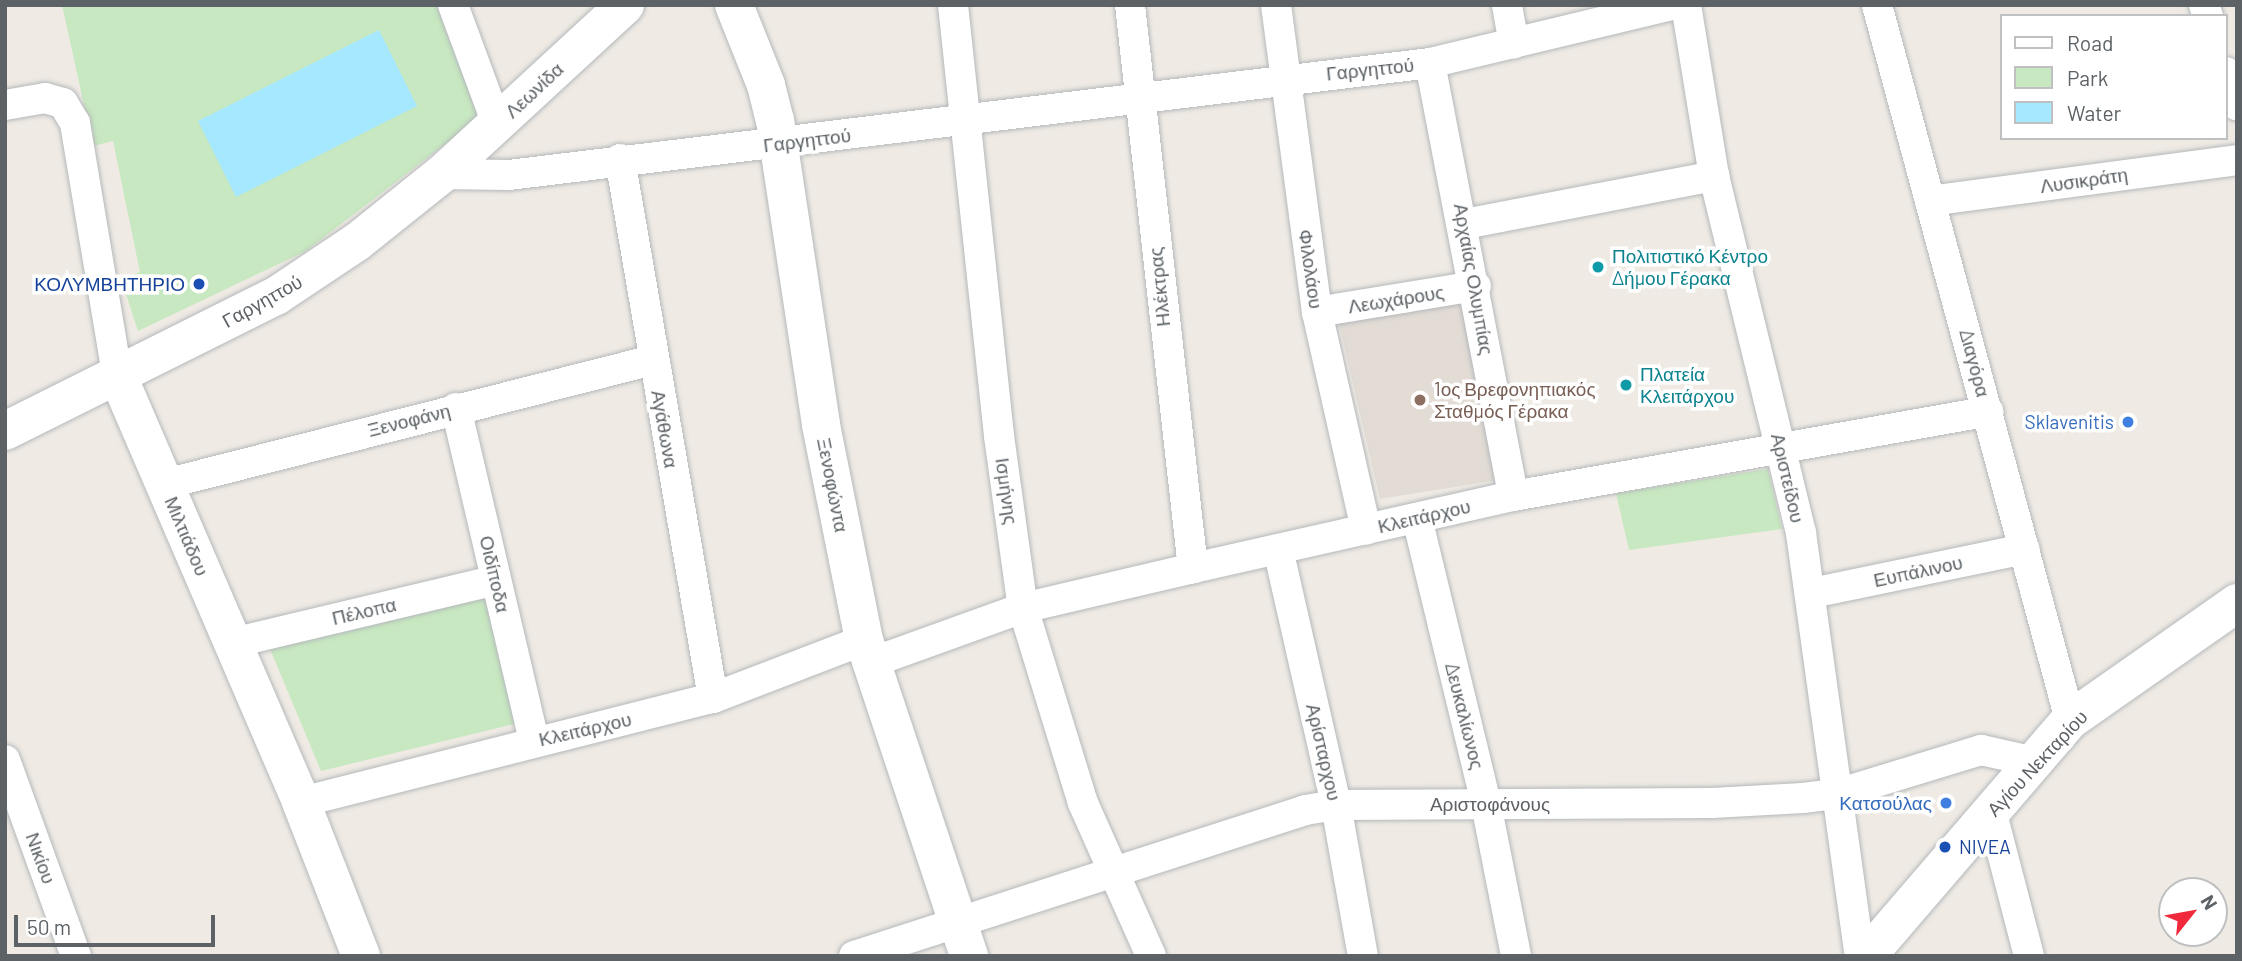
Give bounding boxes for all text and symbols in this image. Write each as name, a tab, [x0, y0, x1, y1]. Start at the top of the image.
legend	[2000, 14, 2228, 140]
text: Road	[2067, 30, 2113, 55]
street label: Γαργηττού	[1325, 53, 1415, 85]
street label: Λεωνίδα	[500, 57, 568, 123]
text: Park	[2067, 65, 2108, 90]
text: Water	[2067, 100, 2121, 125]
street label: Γαργηττού	[762, 123, 852, 157]
street label: Λυσικράτη	[2039, 163, 2129, 197]
street label: Αρχαίας Ολυμπίας	[1449, 202, 1499, 356]
street label: Φιλολάου	[1294, 228, 1328, 310]
place label: Πολιτιστικό Κέντρο Δήμου Γέρακα	[1612, 245, 1768, 289]
street label: Ηλέκτρας	[1143, 246, 1175, 328]
marker: Πολιτιστικό Κέντρο Δήμου Γέρακα	[1590, 259, 1606, 275]
street label: Γαργηττού	[218, 270, 306, 332]
place label: ΚΟΛΥΜΒΗΤΗΡΙΟ	[34, 273, 185, 295]
marker: ΚΟΛΥΜΒΗΤΗΡΙΟ	[191, 276, 207, 292]
street label: Λεωχάρους	[1346, 280, 1446, 318]
street label: Διαγόρα	[1955, 327, 1995, 399]
place label: Πλατεία Κλειτάρχου	[1640, 363, 1734, 407]
marker: Πλατεία Κλειτάρχου	[1618, 377, 1634, 393]
place label: 1ος Βρεφονηπιακός Σταθμός Γέρακα	[1434, 378, 1596, 422]
street label: Αγάθωνα	[647, 388, 683, 470]
marker: 1ος Βρεφονηπιακός Σταθμός Γέρακα	[1412, 392, 1428, 408]
street label: Ξενοφάνη	[365, 399, 453, 441]
place label: Sklavenitis	[2025, 411, 2114, 433]
marker: Sklavenitis	[2120, 414, 2136, 430]
street label: Αριστείδου	[1767, 431, 1809, 525]
street label: Ξενοφώντα	[813, 436, 853, 534]
street label: Ισμήνης	[991, 456, 1023, 526]
street label: Μιλτιάδου	[160, 493, 214, 579]
street label: Κλειτάρχου	[1375, 494, 1473, 538]
street label: Οιδίποδα	[475, 533, 515, 615]
street label: Ευπάλινου	[1871, 550, 1965, 592]
street label: Πέλοπα	[330, 593, 398, 629]
street label: Δευκαλίωνος	[1441, 660, 1489, 772]
street label: Αρίσταρχου	[1302, 701, 1346, 803]
street label: Αγίου Νεκταρίου	[1982, 705, 2092, 821]
street label: Κλειτάρχου	[536, 707, 634, 751]
place label: Κατσούλας	[1839, 792, 1932, 814]
street label: Αριστοφάνους	[1430, 793, 1550, 815]
marker: Κατσούλας	[1938, 795, 1954, 811]
street label: Νικίου	[21, 829, 61, 887]
place label: NIVEA	[1959, 836, 2011, 858]
marker: NIVEA	[1937, 839, 1953, 855]
north arrow	[2158, 877, 2228, 947]
text: N	[2197, 891, 2223, 913]
scale bar	[18, 902, 219, 946]
text: 50 m	[27, 914, 71, 939]

